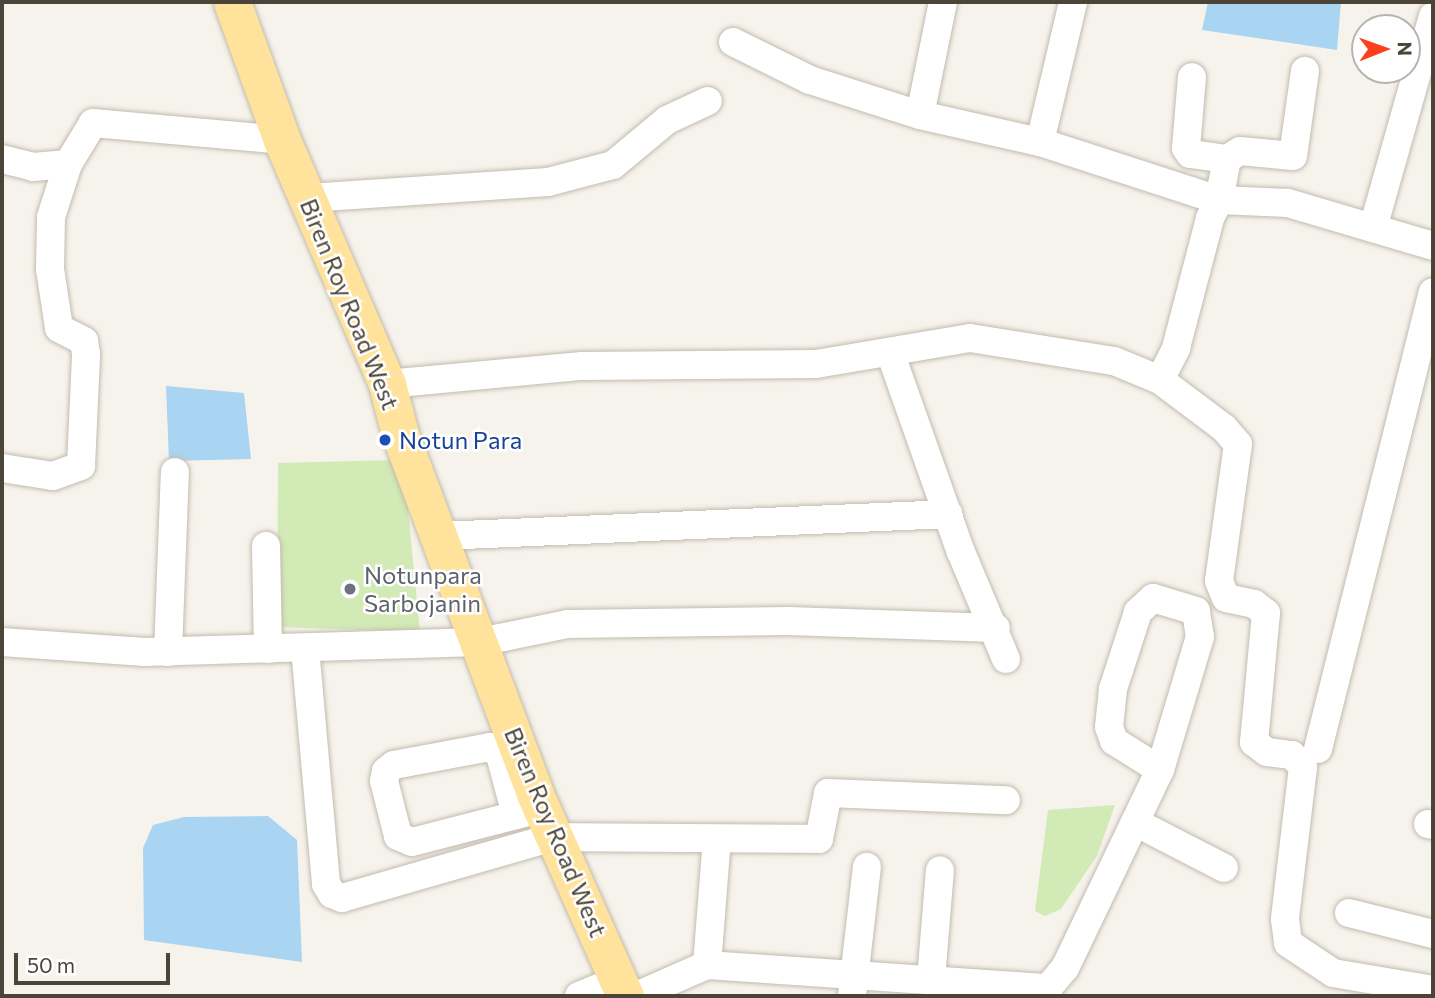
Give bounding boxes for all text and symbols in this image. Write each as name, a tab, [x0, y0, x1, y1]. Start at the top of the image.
north arrow	[1351, 14, 1421, 84]
text: N	[1394, 41, 1417, 56]
street label: Biren Roy Road West	[295, 194, 405, 414]
place label: Notun Para	[399, 426, 522, 454]
marker: Notun Para	[377, 432, 393, 448]
place label: Notunpara Sarbojanin	[364, 561, 482, 617]
marker: Notunpara Sarbojanin	[342, 581, 358, 597]
street label: Biren Roy Road West	[499, 723, 613, 941]
scale bar	[18, 939, 173, 983]
text: 50 m	[27, 952, 75, 977]

